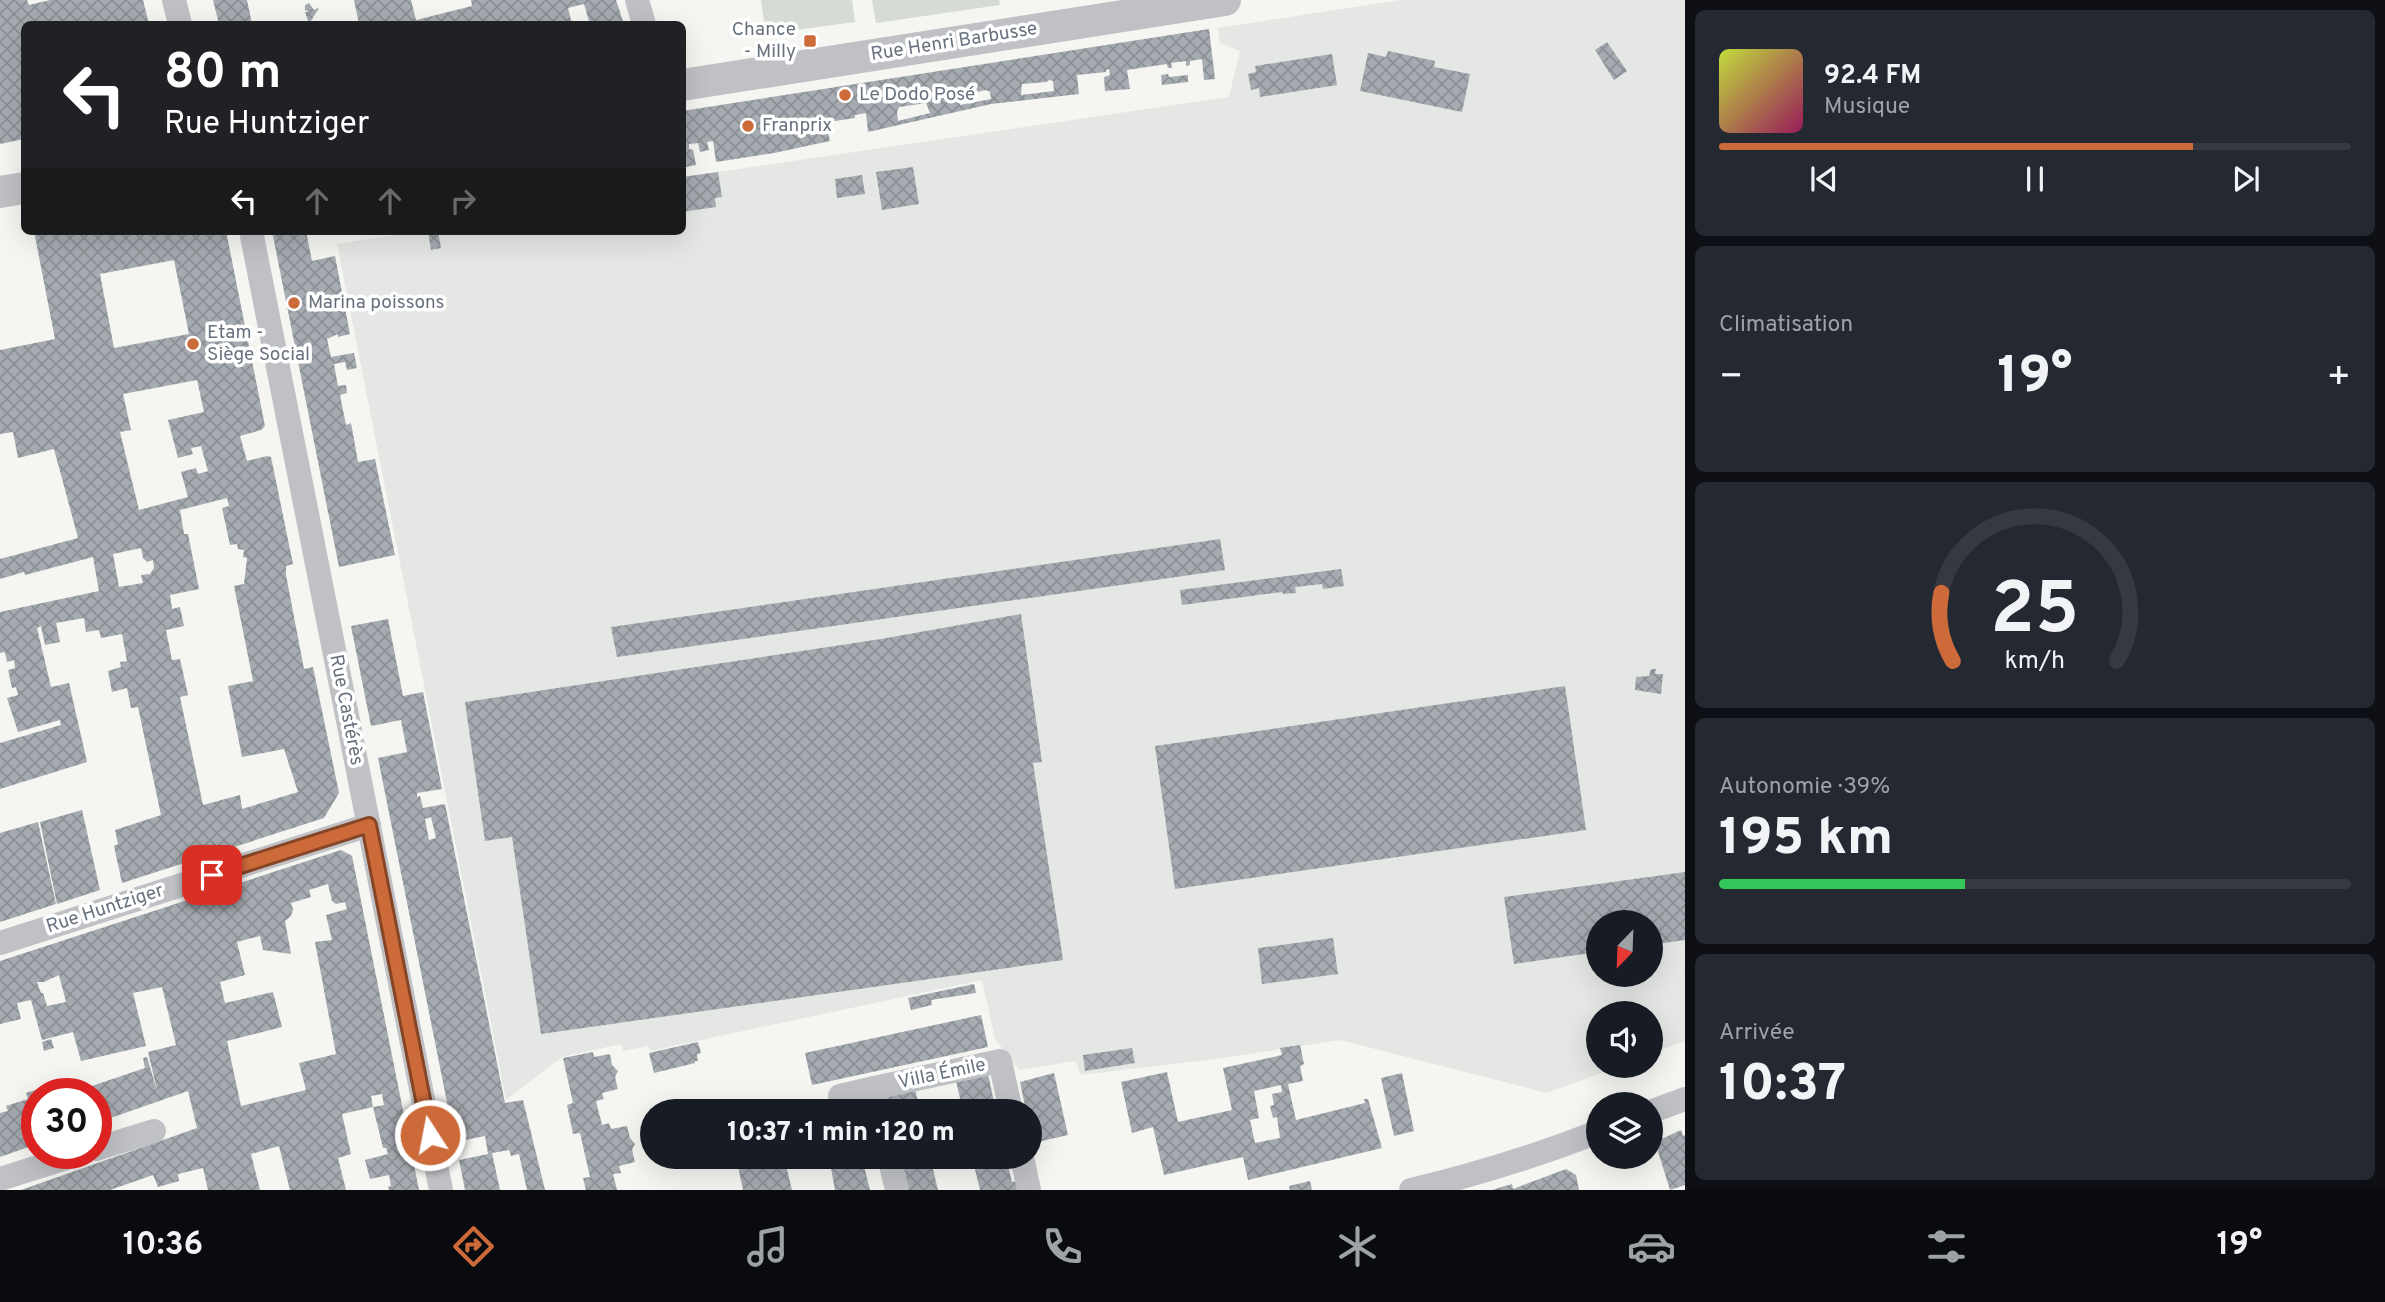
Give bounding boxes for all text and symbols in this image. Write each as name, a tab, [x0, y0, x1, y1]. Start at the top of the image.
street label: Rue Henri Barbusse	[869, 17, 1039, 67]
place label: Chance - Milly	[732, 18, 796, 64]
marker: Chance - Milly	[802, 33, 818, 49]
text: 80 m	[164, 44, 281, 106]
icon: left	[49, 49, 140, 140]
text: 92.4 FM	[1824, 60, 1921, 93]
place label: Le Dodo Posé	[859, 83, 975, 107]
marker: Le Dodo Posé	[837, 87, 853, 103]
text: Musique	[1824, 93, 1910, 122]
text: Rue Huntziger	[164, 105, 370, 145]
place label: Franprix	[762, 114, 832, 138]
marker: Franprix	[740, 118, 756, 134]
icon: previous	[1805, 160, 1843, 198]
icon: pause	[2016, 160, 2054, 198]
icon: next	[2227, 160, 2265, 198]
icon: left	[225, 182, 263, 220]
icon: ahead	[298, 182, 336, 220]
icon: ahead	[371, 182, 409, 220]
icon: right	[444, 182, 482, 220]
place label: Marina poissons	[308, 291, 445, 315]
marker: Marina poissons	[286, 295, 302, 311]
text: Climatisation	[1719, 311, 1853, 340]
place label: Etam - Siège Social	[207, 321, 310, 367]
marker: Etam - Siège Social	[185, 336, 201, 352]
text: 19°	[1997, 345, 2073, 411]
text: −	[1719, 354, 1744, 403]
text: +	[2326, 354, 2351, 403]
text: 25	[1991, 567, 2080, 659]
text: km/h	[2005, 646, 2065, 678]
street label: Rue Castérès	[323, 653, 369, 767]
text: Autonomie · 39%	[1719, 773, 1890, 802]
text: 195 km	[1719, 807, 1893, 873]
pin	[182, 845, 242, 905]
icon: arrive	[193, 856, 231, 894]
street label: Rue Huntziger	[43, 879, 167, 939]
north arrow	[1586, 910, 1662, 987]
map controls	[1586, 910, 1663, 1169]
button: sound	[1586, 1001, 1663, 1078]
text: Arrivée	[1719, 1019, 1795, 1048]
street label: Villa Émile	[896, 1052, 988, 1095]
text: 10:37	[1719, 1053, 1846, 1119]
speed limit sign: 30	[21, 1078, 112, 1169]
button: layers	[1586, 1092, 1663, 1169]
position arrow	[393, 1098, 467, 1172]
text: 10:37 · 1 min · 120 m	[727, 1117, 955, 1150]
icon: directions	[449, 1222, 498, 1271]
icon: music	[743, 1222, 792, 1271]
icon: phone	[1038, 1222, 1087, 1271]
icon: climate	[1333, 1222, 1382, 1271]
icon: car	[1627, 1222, 1676, 1271]
icon: filters	[1922, 1222, 1971, 1271]
text: 10:36	[123, 1226, 203, 1266]
text: 19°	[2216, 1226, 2262, 1266]

